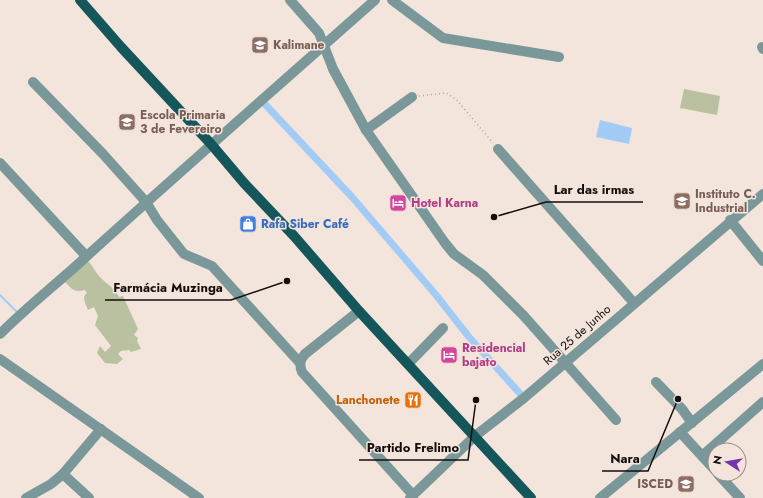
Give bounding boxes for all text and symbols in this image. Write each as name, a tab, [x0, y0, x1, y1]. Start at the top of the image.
school or university icon: Kalimane	[250, 35, 270, 55]
place label: Kalimane	[273, 36, 325, 54]
place label: Escola Primaria 3 de Fevereiro	[140, 106, 226, 138]
school or university icon: Escola Primaria 3 de Fevereiro	[117, 112, 137, 132]
callout: Lar das irmas	[546, 177, 643, 202]
text: Lar das irmas	[554, 180, 634, 199]
place label: Instituto C. Industrial	[695, 185, 756, 217]
school or university icon: Instituto C. Industrial	[672, 191, 692, 211]
hotel icon: Hotel Karna	[388, 193, 408, 213]
place label: Hotel Karna	[411, 194, 478, 212]
shop icon: Rafa Siber Café	[238, 214, 258, 234]
place label: Rafa Siber Café	[261, 215, 349, 233]
callout: Farmácia Muzinga	[105, 275, 231, 300]
text: Farmácia Muzinga	[113, 278, 223, 297]
street label: Rua 25 de Junho	[539, 300, 615, 370]
place label: Residencial bajato	[462, 339, 526, 371]
hotel icon: Residencial bajato	[439, 345, 459, 365]
restaurant icon: Lanchonete	[403, 390, 423, 410]
place label: Lanchonete	[336, 391, 400, 409]
callout: Partido Frelimo	[359, 435, 468, 460]
text: Partido Frelimo	[367, 438, 459, 457]
north arrow	[707, 442, 747, 482]
callout: Nara	[602, 446, 648, 471]
text: Nara	[610, 449, 640, 468]
text: N	[708, 454, 726, 466]
school or university icon: ISCED	[676, 474, 696, 494]
place label: ISCED	[637, 475, 673, 493]

